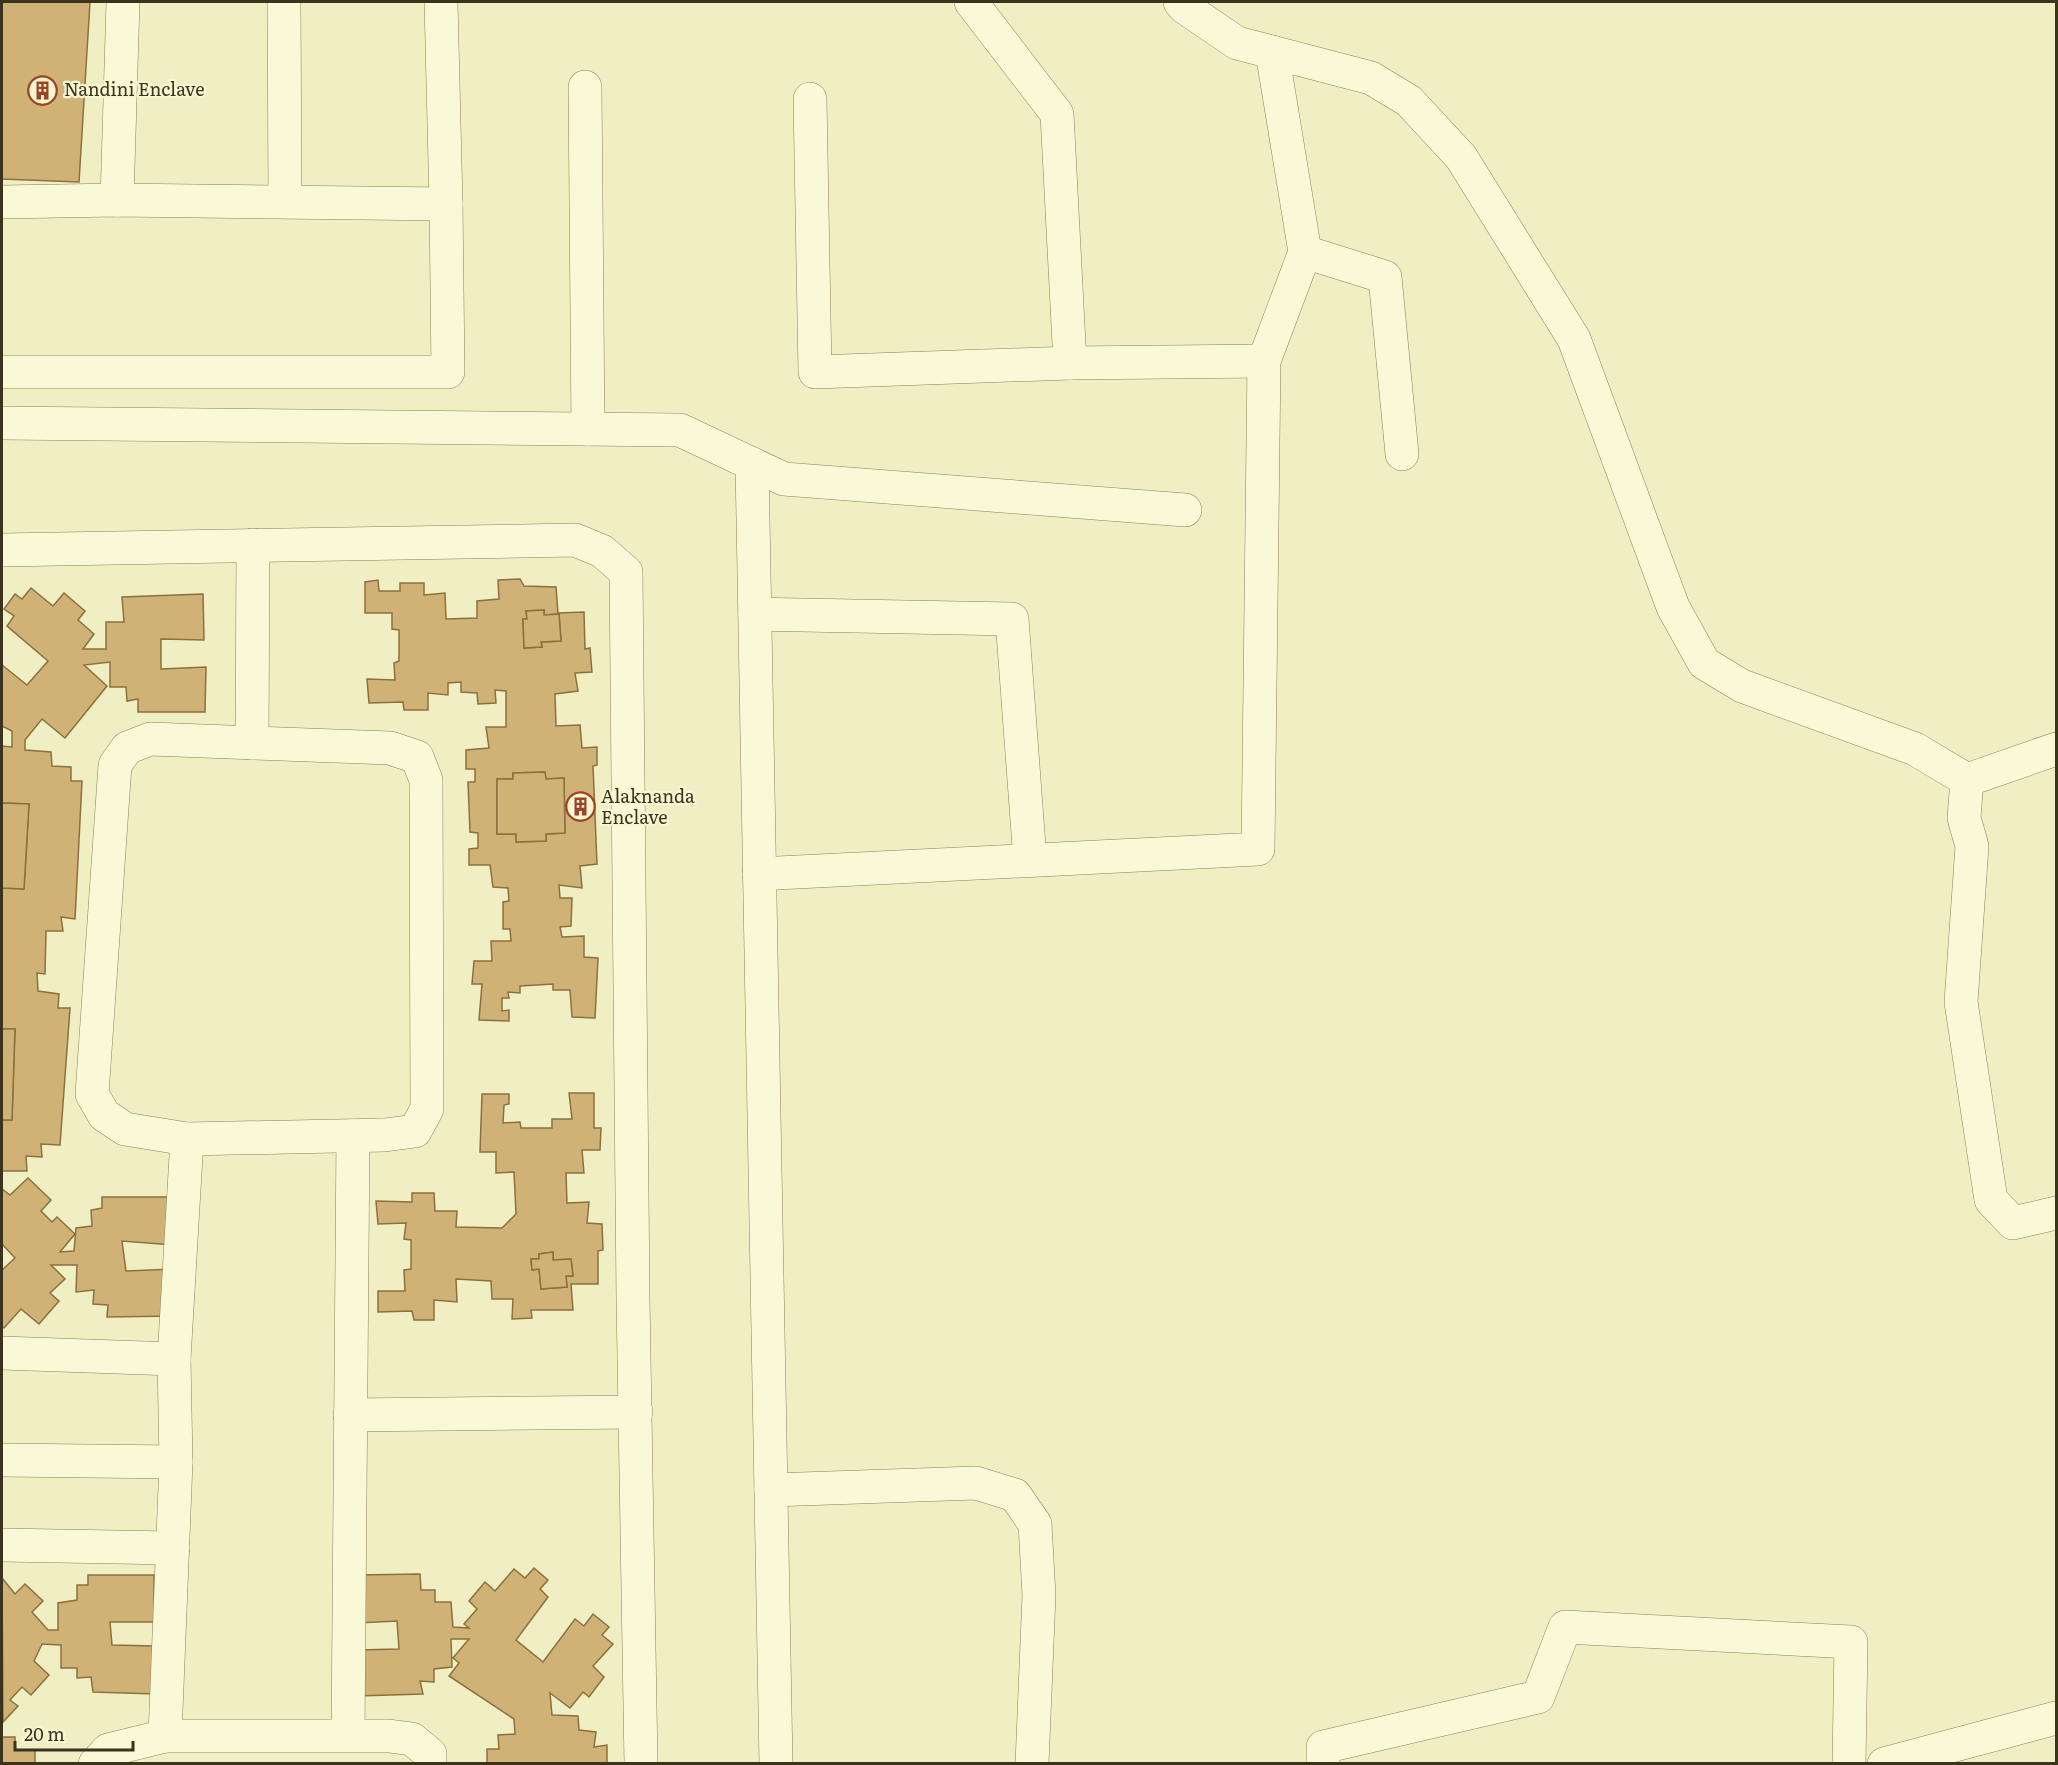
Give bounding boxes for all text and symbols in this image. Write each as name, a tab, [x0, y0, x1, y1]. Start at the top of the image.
building icon: Nandini Enclave	[27, 74, 59, 106]
place label: Nandini Enclave	[64, 75, 205, 102]
place label: Alaknanda Enclave	[601, 782, 695, 830]
building icon: Alaknanda Enclave	[564, 791, 596, 823]
scale bar	[15, 1714, 134, 1752]
text: 20 m	[24, 1720, 65, 1747]

